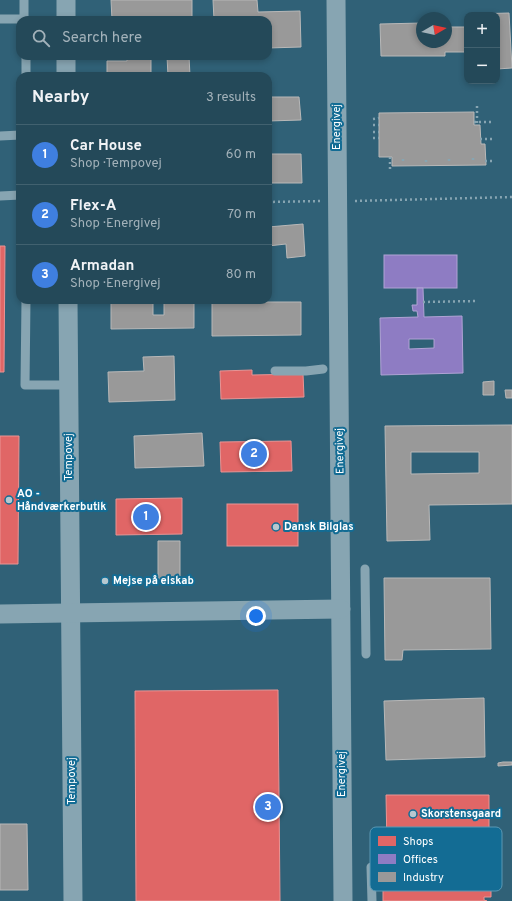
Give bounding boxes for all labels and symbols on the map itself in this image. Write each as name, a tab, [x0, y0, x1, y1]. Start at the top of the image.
north arrow	[416, 12, 452, 48]
street label: Energivej	[330, 104, 344, 150]
street label: Energivej	[333, 428, 347, 474]
street label: Tempovej	[62, 433, 76, 481]
pin: 2	[241, 439, 267, 469]
place label: AO - Håndværkerbutik	[17, 487, 106, 514]
marker: AO - Håndværkerbutik	[4, 495, 14, 505]
pin: 1	[133, 502, 159, 532]
place label: Dansk Bilglas	[284, 520, 354, 534]
marker: Dansk Bilglas	[271, 522, 281, 532]
place label: Mejse på elskab	[113, 574, 194, 588]
marker: Mejse på elskab	[100, 576, 110, 586]
your location	[246, 606, 266, 626]
street label: Energivej	[335, 751, 349, 797]
street label: Tempovej	[65, 757, 79, 805]
pin: 3	[255, 792, 281, 822]
place label: Skorstensgaard	[421, 807, 501, 821]
marker: Skorstensgaard	[408, 809, 418, 819]
legend	[370, 827, 502, 891]
text: Shops	[403, 835, 433, 849]
text: Offices	[403, 853, 438, 867]
text: Industry	[403, 871, 444, 885]

